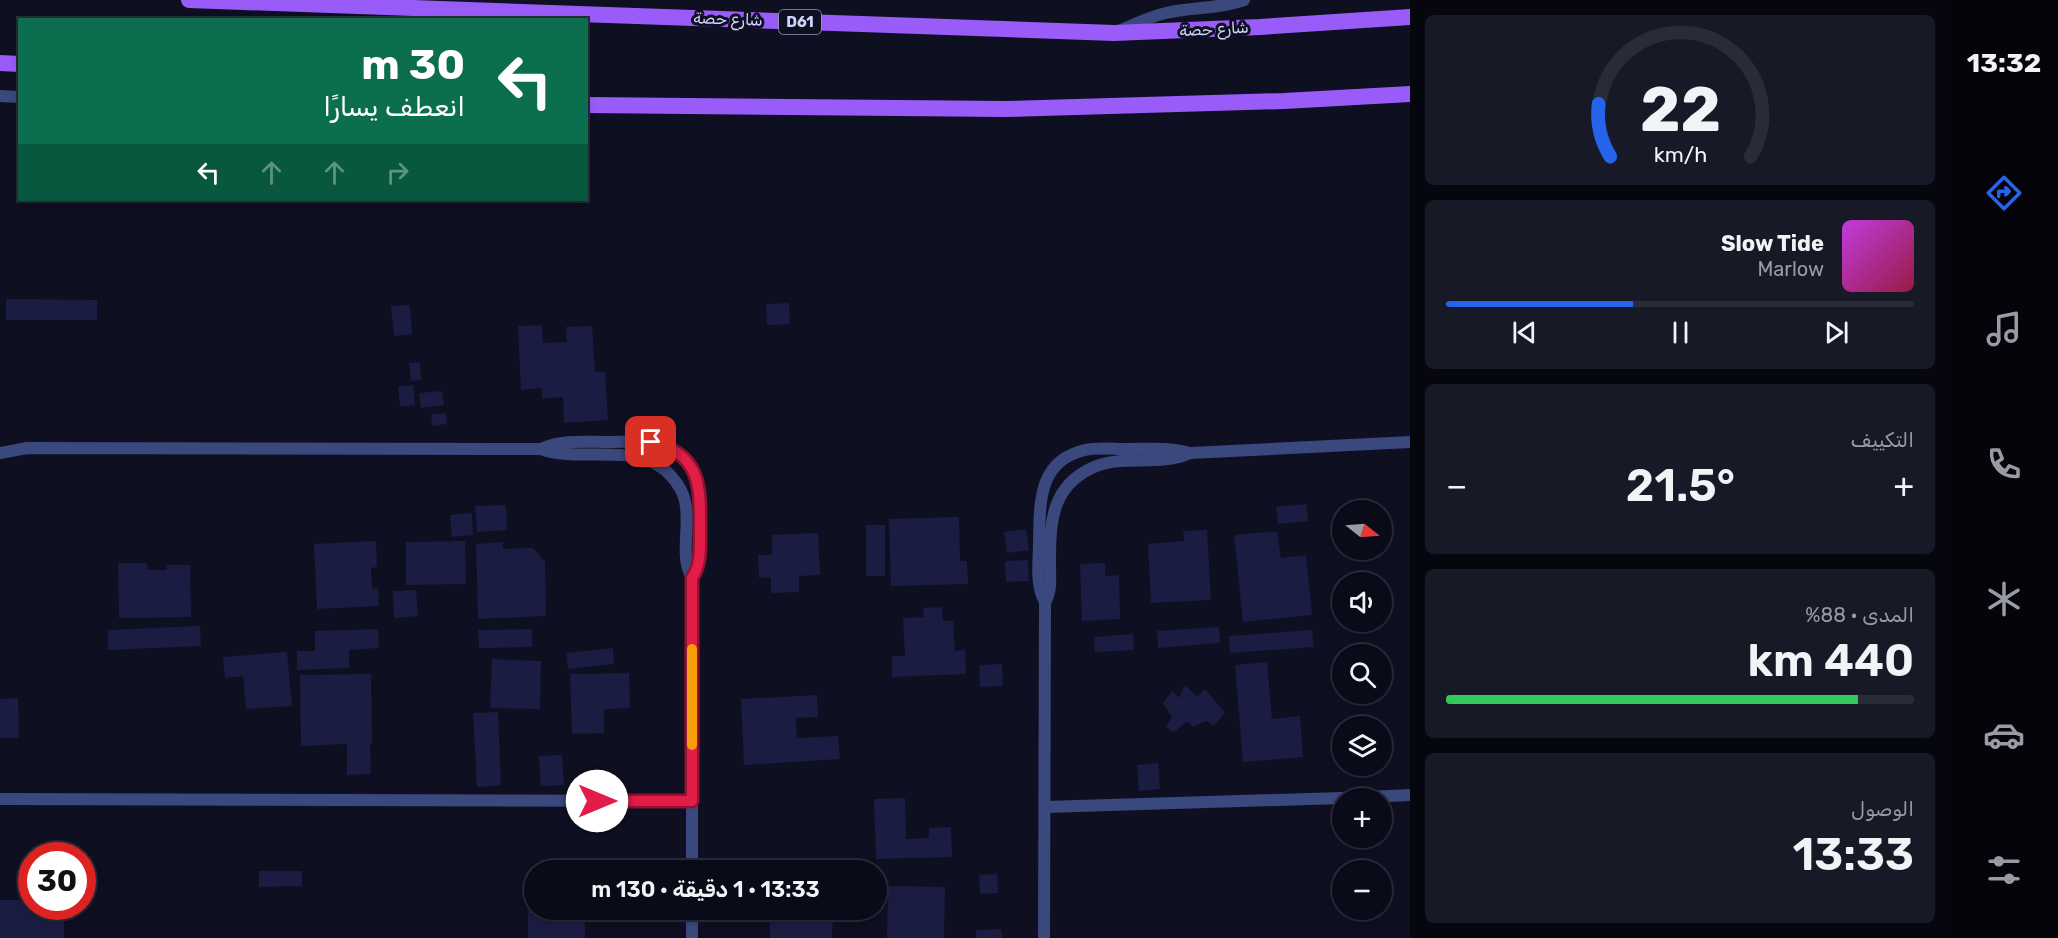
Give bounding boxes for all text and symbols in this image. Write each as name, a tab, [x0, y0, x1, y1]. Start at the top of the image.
street label: شارع حصة	[693, 8, 763, 32]
road number: D61	[779, 10, 821, 34]
street label: شارع حصة	[1179, 18, 1249, 42]
text: 30 m	[361, 40, 465, 90]
icon: left	[486, 42, 564, 120]
text: 13:32	[1967, 47, 2041, 79]
text: 22	[1639, 73, 1721, 147]
text: انعطف يسارًا	[323, 91, 465, 123]
text: km/h	[1653, 142, 1707, 167]
icon: left	[192, 156, 225, 189]
icon: ahead	[255, 156, 288, 189]
icon: ahead	[318, 156, 351, 189]
icon: right	[381, 156, 414, 189]
icon: directions	[1983, 172, 2025, 214]
text: Slow Tide	[1721, 230, 1824, 257]
text: Marlow	[1757, 257, 1824, 281]
icon: music	[1983, 308, 2025, 350]
icon: previous	[1508, 316, 1541, 349]
icon: pause	[1664, 316, 1697, 349]
icon: next	[1820, 316, 1853, 349]
pin	[625, 416, 676, 467]
icon: arrive	[634, 425, 667, 458]
text: التكييف	[1851, 428, 1914, 452]
icon: phone	[1983, 443, 2025, 485]
text: 21.5°	[1626, 459, 1735, 512]
text: −	[1446, 466, 1467, 505]
text: +	[1893, 466, 1914, 505]
north arrow	[1332, 500, 1392, 560]
map controls	[1332, 500, 1392, 920]
button: sound	[1332, 572, 1392, 632]
icon: climate	[1983, 578, 2025, 620]
text: المدى · 88%	[1805, 603, 1914, 627]
text: 440 km	[1748, 634, 1914, 687]
button: search	[1332, 644, 1392, 704]
icon: car	[1983, 714, 2025, 756]
button: layers	[1332, 716, 1392, 776]
position arrow	[565, 769, 629, 833]
button: +	[1332, 788, 1392, 848]
text: الوصول	[1851, 797, 1914, 821]
text: 13:33	[1793, 828, 1914, 881]
speed limit sign: 30	[18, 842, 96, 920]
icon: filters	[1983, 849, 2025, 891]
button: −	[1332, 860, 1392, 920]
text: 13:33 · 1 دقيقة · 130 m	[591, 876, 820, 903]

